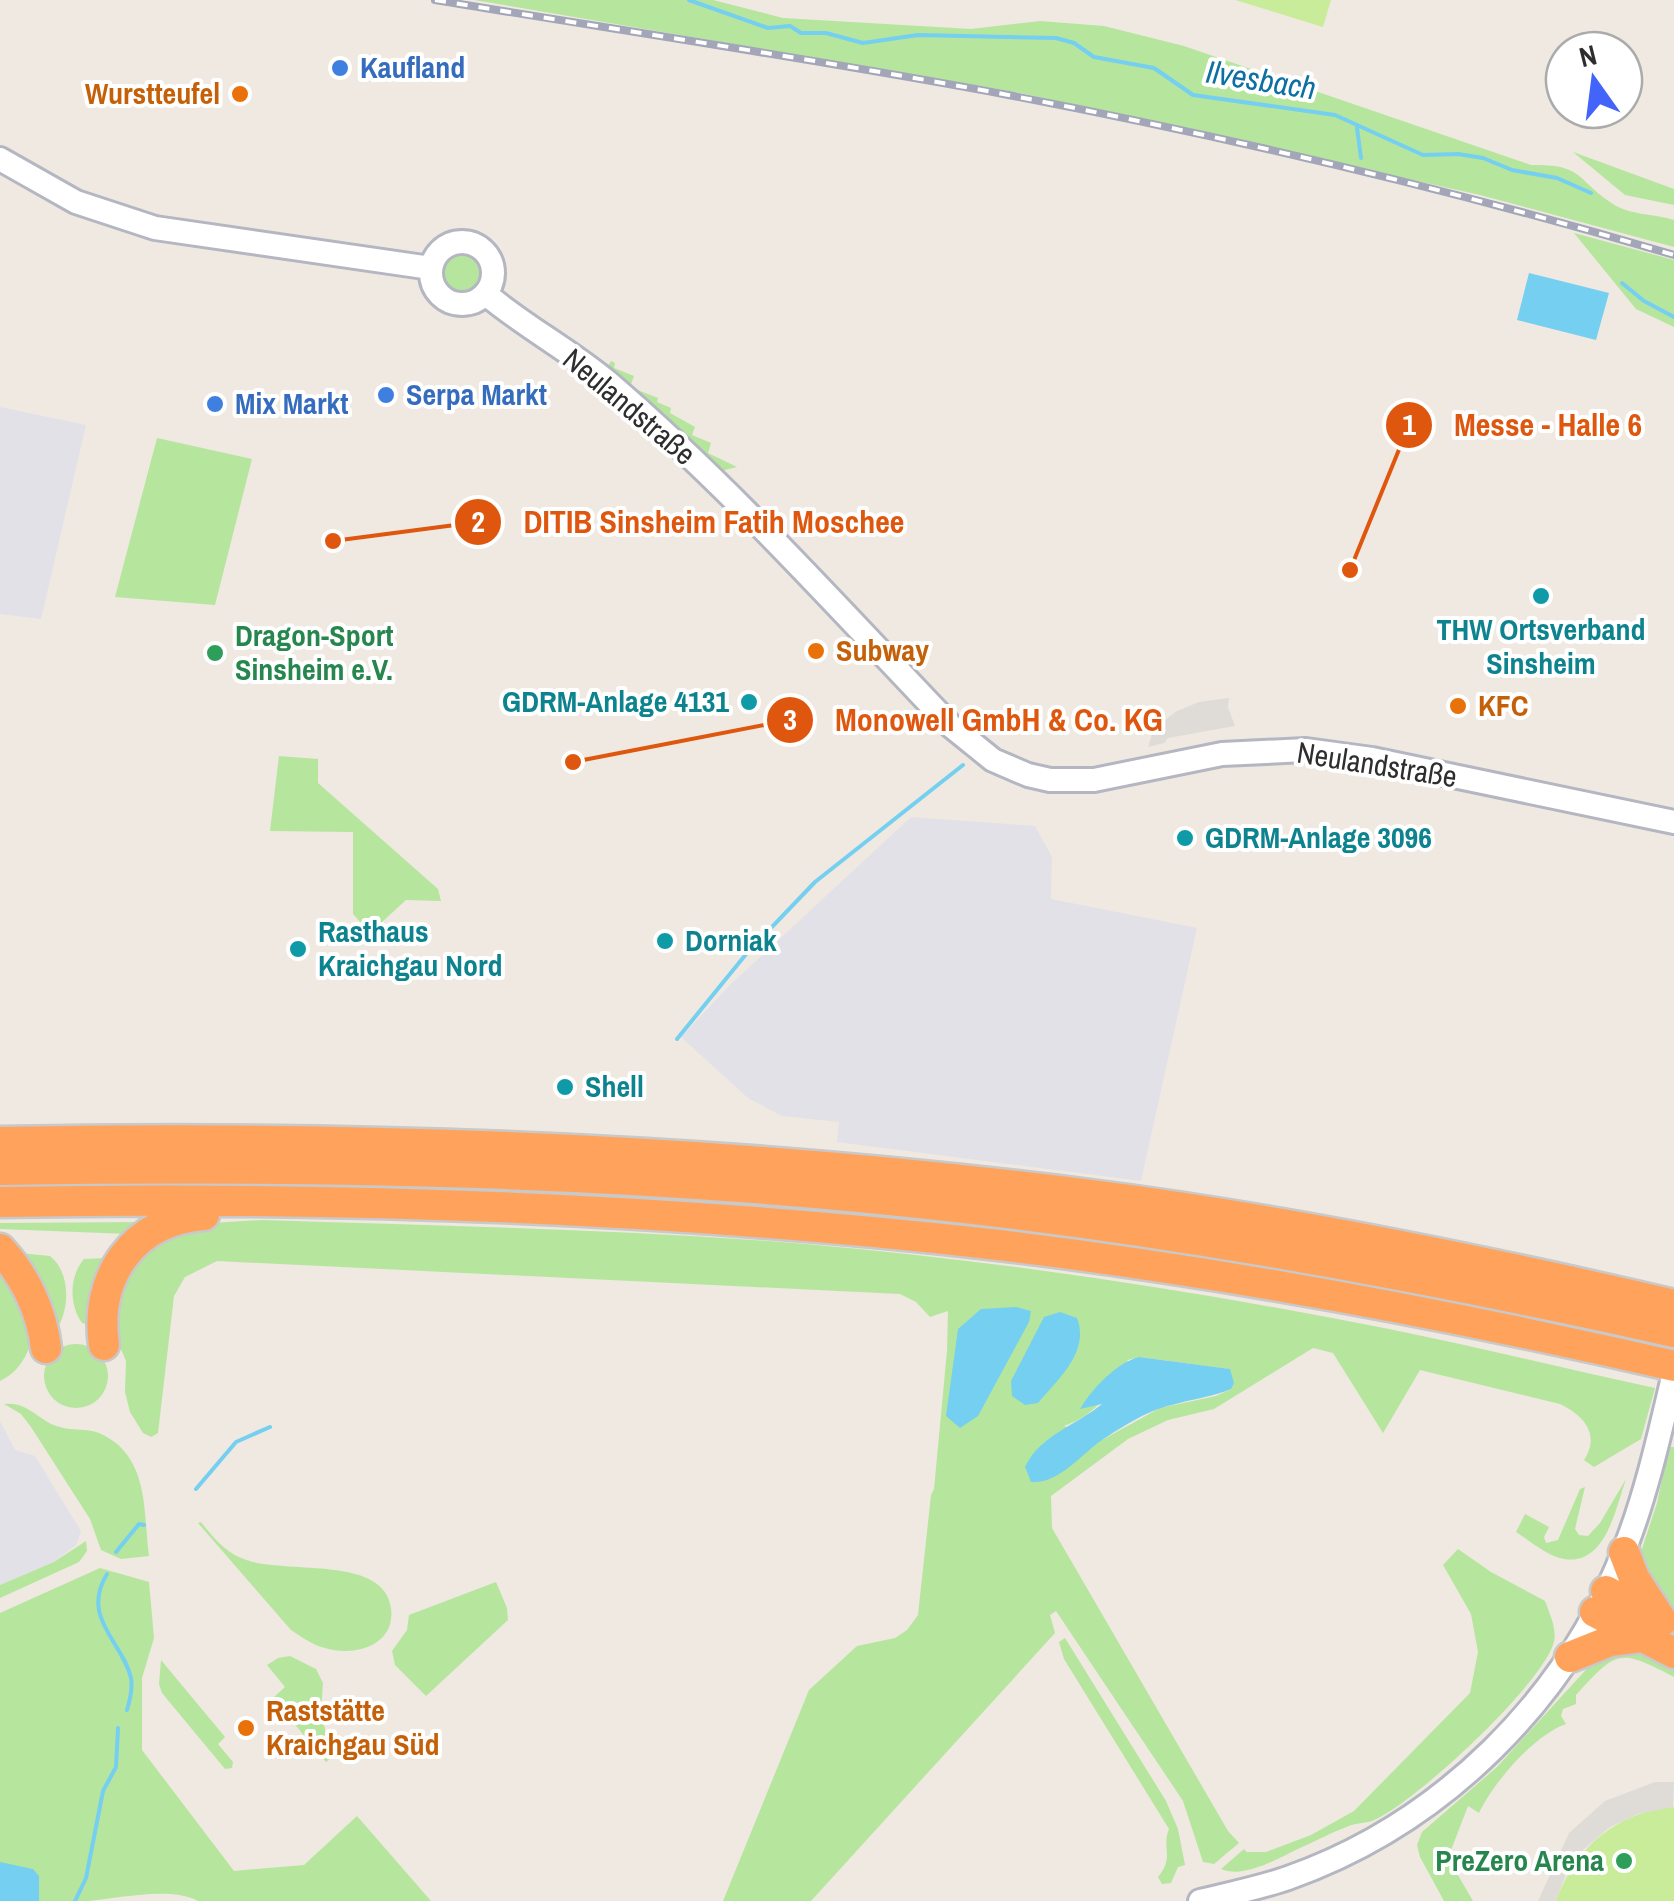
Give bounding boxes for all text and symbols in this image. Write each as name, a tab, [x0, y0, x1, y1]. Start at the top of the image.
north arrow	[1544, 30, 1644, 130]
text: N	[1575, 35, 1601, 76]
place label: Kaufland	[360, 47, 465, 87]
water label: Ilvesbach	[1203, 50, 1319, 109]
marker: Kaufland	[329, 57, 351, 79]
place label: Wurstteufel	[85, 73, 220, 113]
marker: Wurstteufel	[229, 83, 251, 105]
street label: Neulandstraße	[555, 339, 704, 473]
place label: Serpa Markt	[406, 374, 547, 414]
place label: Mix Markt	[235, 383, 348, 423]
marker: Serpa Markt	[375, 384, 397, 406]
marker: Mix Markt	[204, 393, 226, 415]
callout: Messe - Halle 6	[1384, 394, 1663, 456]
text: Messe - Halle 6	[1454, 403, 1642, 446]
text: 1	[1402, 404, 1416, 444]
callout: DITIB Sinsheim Fatih Moschee	[453, 491, 924, 553]
text: DITIB Sinsheim Fatih Moschee	[524, 500, 904, 543]
text: 2	[471, 501, 485, 541]
marker: THW Ortsverband Sinsheim	[1530, 585, 1552, 607]
place label: THW Ortsverband Sinsheim	[1436, 609, 1646, 683]
place label: Dragon-Sport Sinsheim e.V.	[235, 615, 394, 689]
place label: Subway	[836, 630, 929, 670]
marker: Subway	[805, 640, 827, 662]
marker: Dragon-Sport Sinsheim e.V.	[204, 642, 226, 664]
place label: GDRM-Anlage 4131	[502, 681, 729, 721]
place label: KFC	[1478, 685, 1529, 725]
callout: Monowell GmbH & Co. KG	[765, 689, 1183, 751]
marker: GDRM-Anlage 4131	[738, 691, 760, 713]
marker: KFC	[1447, 695, 1469, 717]
text: Monowell GmbH & Co. KG	[835, 698, 1163, 741]
text: 3	[783, 699, 797, 739]
street label: Neulandstraße	[1294, 732, 1460, 796]
place label: GDRM-Anlage 3096	[1205, 817, 1432, 857]
marker: GDRM-Anlage 3096	[1174, 827, 1196, 849]
place label: Rasthaus Kraichgau Nord	[318, 911, 503, 985]
place label: Dorniak	[685, 920, 777, 960]
marker: Dorniak	[654, 930, 676, 952]
marker: Rasthaus Kraichgau Nord	[287, 938, 309, 960]
place label: Shell	[585, 1066, 644, 1106]
marker: Shell	[554, 1076, 576, 1098]
place label: Raststätte Kraichgau Süd	[266, 1690, 440, 1764]
marker: Raststätte Kraichgau Süd	[235, 1717, 257, 1739]
place label: PreZero Arena	[1435, 1840, 1604, 1880]
marker: PreZero Arena	[1613, 1850, 1635, 1872]

